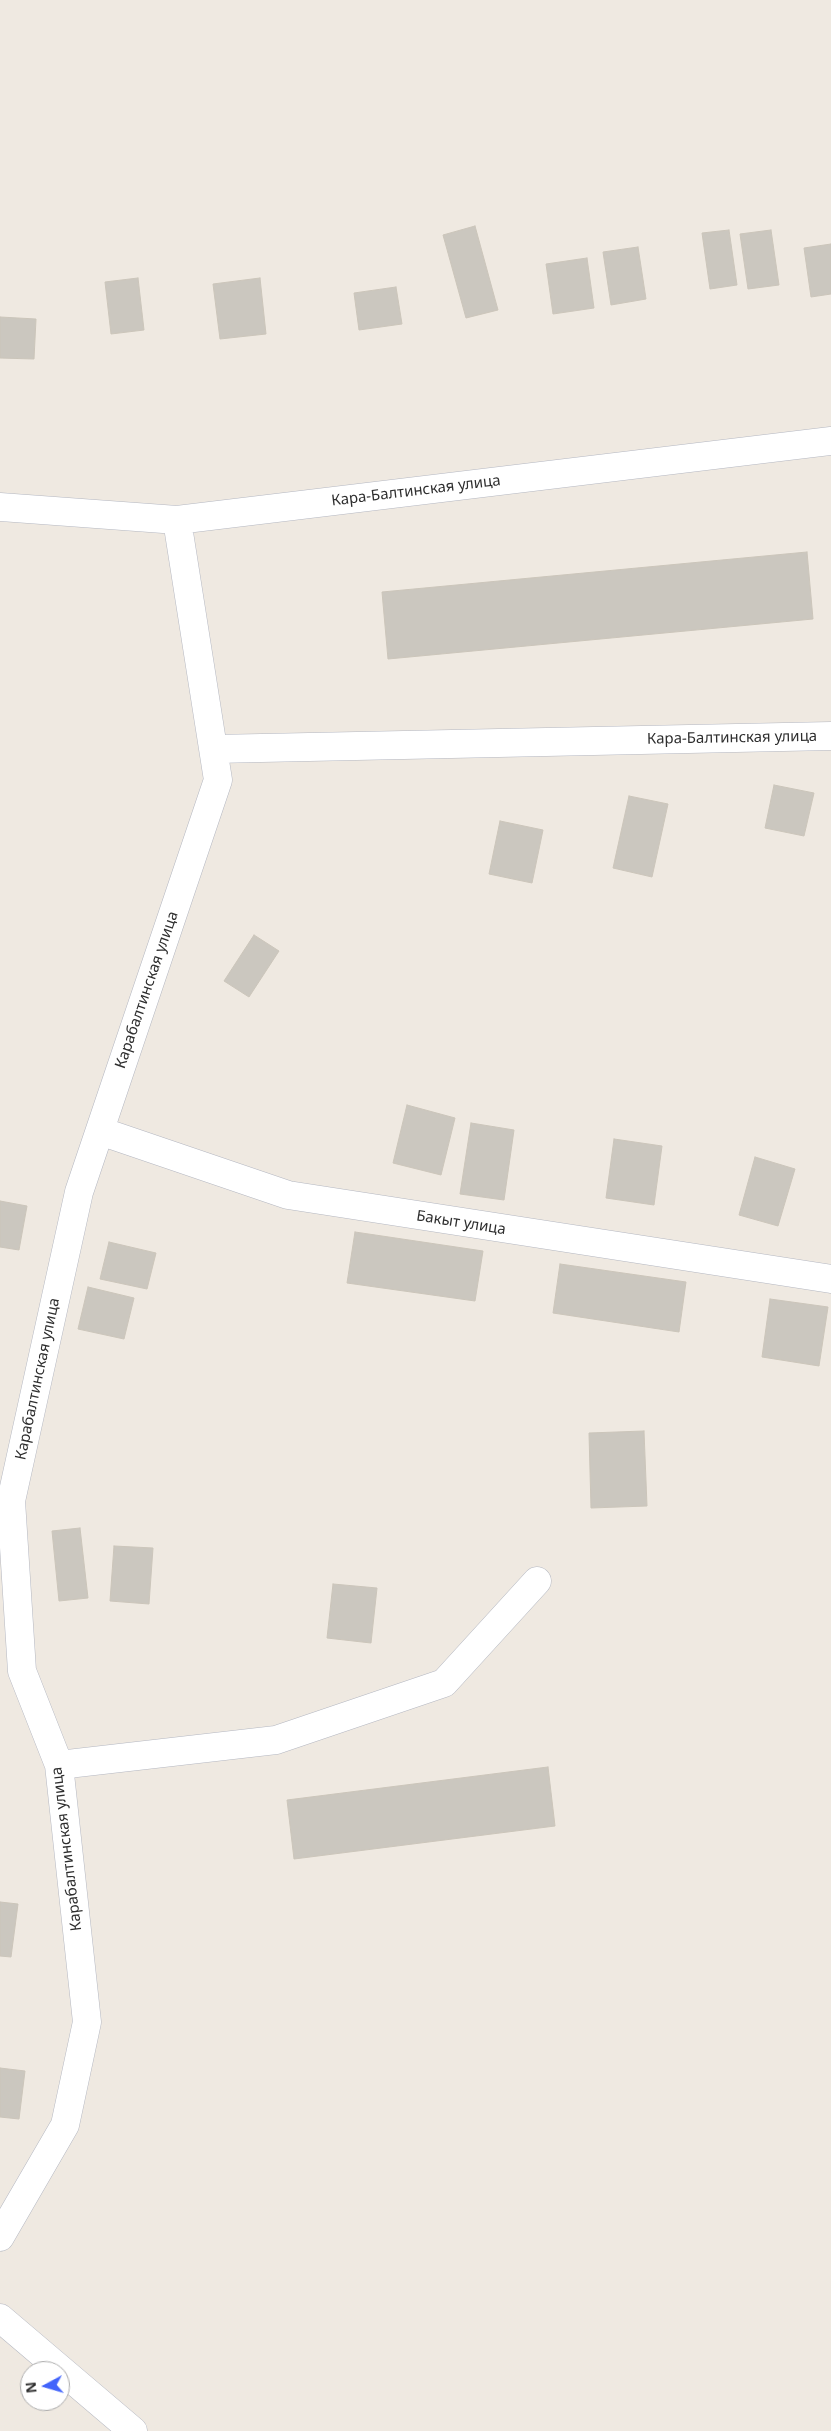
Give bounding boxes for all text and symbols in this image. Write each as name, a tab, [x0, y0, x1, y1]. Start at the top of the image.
street label: Кара-Балтинская улица	[330, 472, 502, 510]
street label: Кара-Балтинская улица	[647, 728, 817, 748]
street label: Карабалтинская улица	[112, 909, 182, 1071]
street label: Бакыт улица	[415, 1207, 507, 1239]
street label: Карабалтинская улица	[12, 1296, 64, 1462]
street label: Карабалтинская улица	[48, 1766, 86, 1932]
north arrow	[20, 2361, 70, 2411]
text: N	[21, 2381, 41, 2394]

